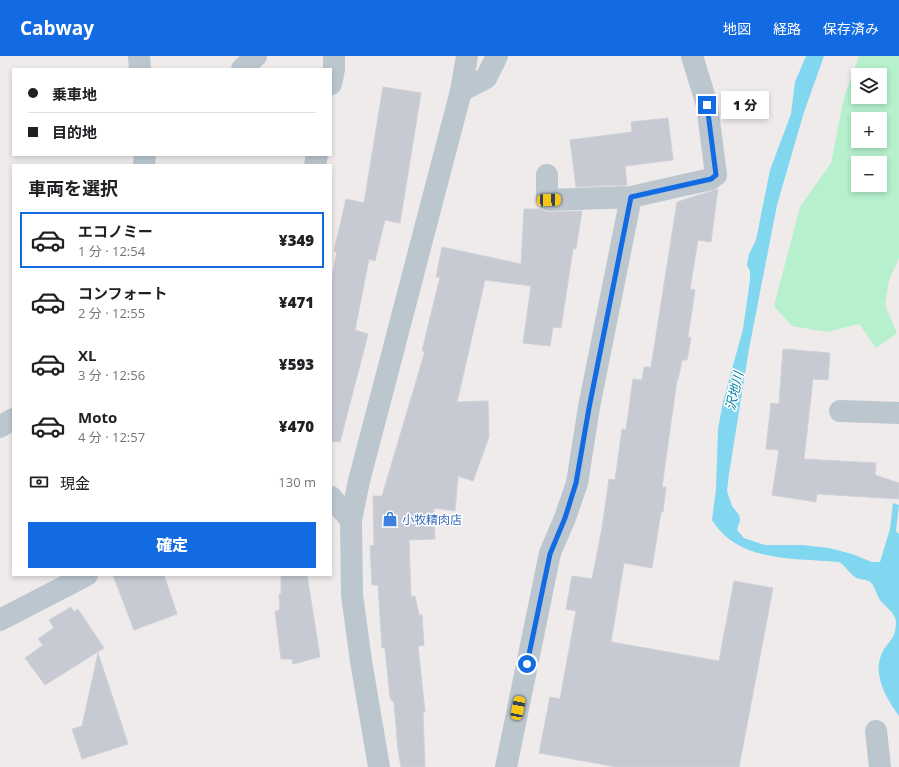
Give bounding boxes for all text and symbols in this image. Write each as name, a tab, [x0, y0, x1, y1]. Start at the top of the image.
text: Cabway	[20, 15, 94, 41]
text: 地図	[723, 19, 751, 38]
text: 経路	[773, 19, 801, 38]
text: 保存済み	[823, 19, 879, 38]
map controls	[851, 68, 887, 192]
button: layers	[851, 68, 887, 104]
text: 乗車地	[52, 84, 97, 104]
callout: 1 分	[721, 91, 769, 119]
route end	[698, 96, 716, 114]
text: 1 分	[733, 96, 757, 114]
button: +	[851, 112, 887, 148]
text: 目的地	[52, 122, 97, 142]
button: −	[851, 156, 887, 192]
text: 車両を選択	[28, 176, 118, 200]
car	[537, 194, 561, 206]
text: エコノミー	[78, 221, 153, 241]
icon: car	[30, 222, 66, 258]
text: ¥349	[279, 230, 314, 250]
text: 1 分 · 12:54	[78, 242, 145, 260]
text: コンフォート	[78, 283, 168, 303]
icon: car	[30, 284, 66, 320]
text: ¥471	[279, 292, 314, 312]
text: 2 分 · 12:55	[78, 304, 145, 322]
text: XL	[78, 345, 96, 365]
icon: car	[30, 346, 66, 382]
text: ¥593	[279, 354, 314, 374]
text: 3 分 · 12:56	[78, 366, 145, 384]
water label: 沢地川	[721, 368, 748, 412]
text: Moto	[78, 407, 117, 427]
icon: car	[30, 408, 66, 444]
text: ¥470	[279, 416, 314, 436]
text: 4 分 · 12:57	[78, 428, 145, 446]
icon: cash	[28, 471, 50, 493]
text: 現金	[60, 473, 90, 493]
text: 130 m	[278, 473, 316, 491]
shop icon: 小牧精肉店	[381, 510, 399, 528]
place label: 小牧精肉店	[402, 511, 462, 528]
button: 確定	[28, 522, 316, 568]
route start	[518, 655, 536, 673]
car	[510, 695, 526, 721]

